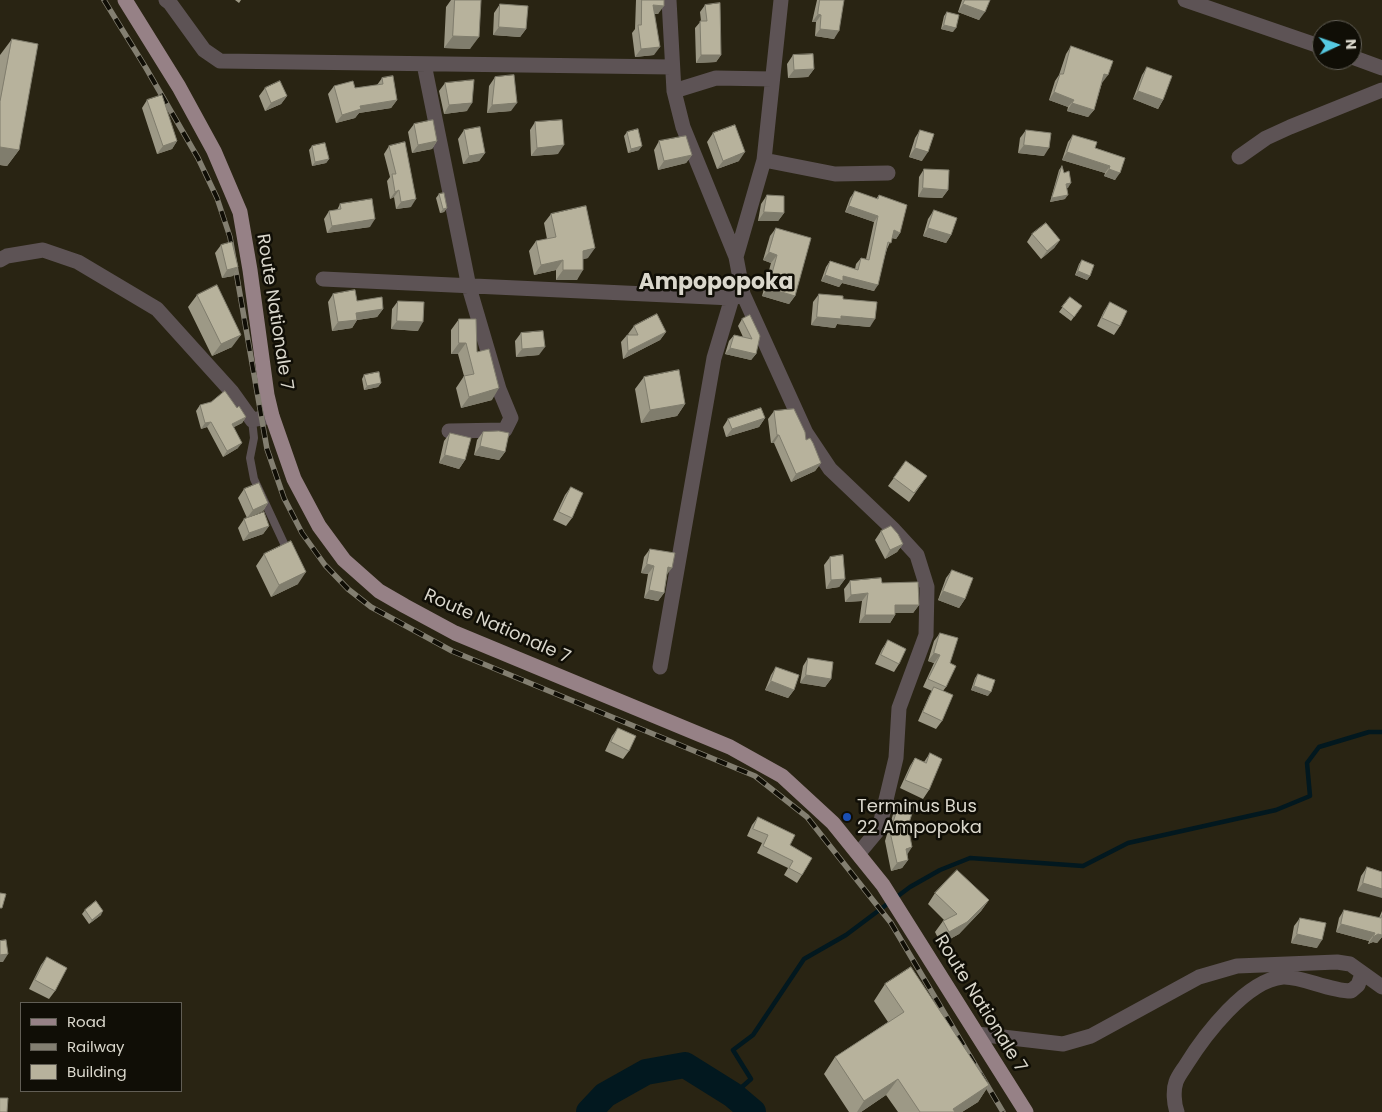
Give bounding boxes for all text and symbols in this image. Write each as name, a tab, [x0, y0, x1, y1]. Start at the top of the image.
north arrow	[1312, 20, 1362, 70]
text: N	[1341, 38, 1361, 50]
street label: Route Nationale 7	[251, 232, 297, 392]
district label: Ampopopoka	[639, 270, 793, 296]
street label: Route Nationale 7	[421, 585, 573, 669]
place label: Terminus Bus 22 Ampopoka	[857, 796, 982, 839]
marker: Terminus Bus 22 Ampopoka	[841, 811, 853, 823]
street label: Route Nationale 7	[929, 931, 1031, 1077]
legend	[20, 1002, 182, 1092]
text: Road	[67, 1011, 106, 1032]
text: Railway	[67, 1036, 125, 1057]
text: Building	[67, 1061, 127, 1082]

